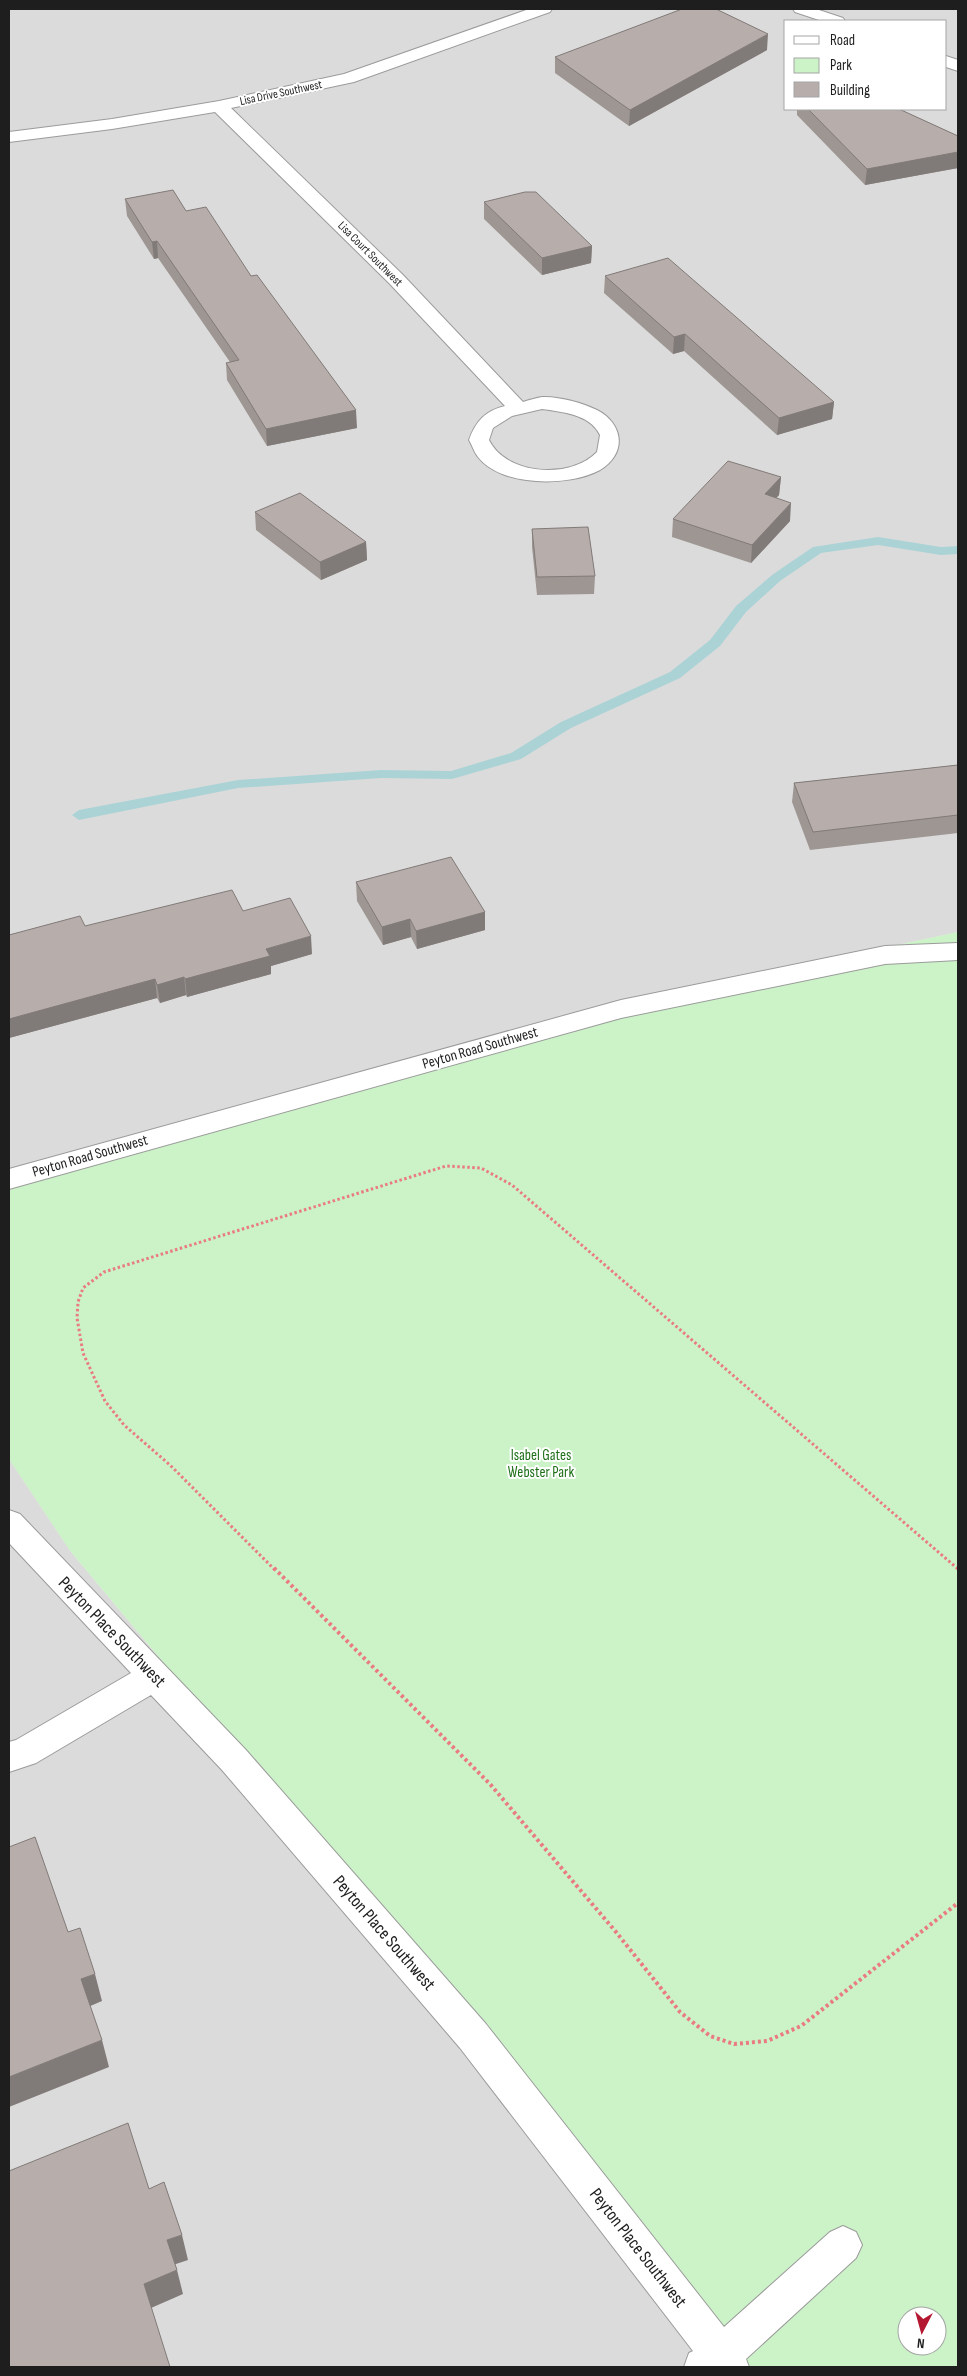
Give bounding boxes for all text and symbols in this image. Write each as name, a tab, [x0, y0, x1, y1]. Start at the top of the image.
legend	[784, 20, 947, 110]
text: Road	[830, 31, 855, 50]
text: Park	[830, 56, 852, 75]
street label: Lisa Drive Southwest	[238, 77, 324, 109]
text: Building	[830, 81, 870, 100]
street label: Lisa Court Southwest	[334, 218, 406, 290]
street label: Peyton Road Southwest	[420, 1022, 540, 1074]
street label: Peyton Road Southwest	[30, 1130, 150, 1182]
park label: Isabel Gates Webster Park	[508, 1446, 574, 1482]
street label: Peyton Place Southwest	[54, 1572, 170, 1692]
street label: Peyton Place Southwest	[328, 1871, 440, 1995]
street label: Peyton Place Southwest	[585, 2184, 691, 2312]
north arrow	[897, 2306, 947, 2356]
text: N	[916, 2335, 925, 2352]

